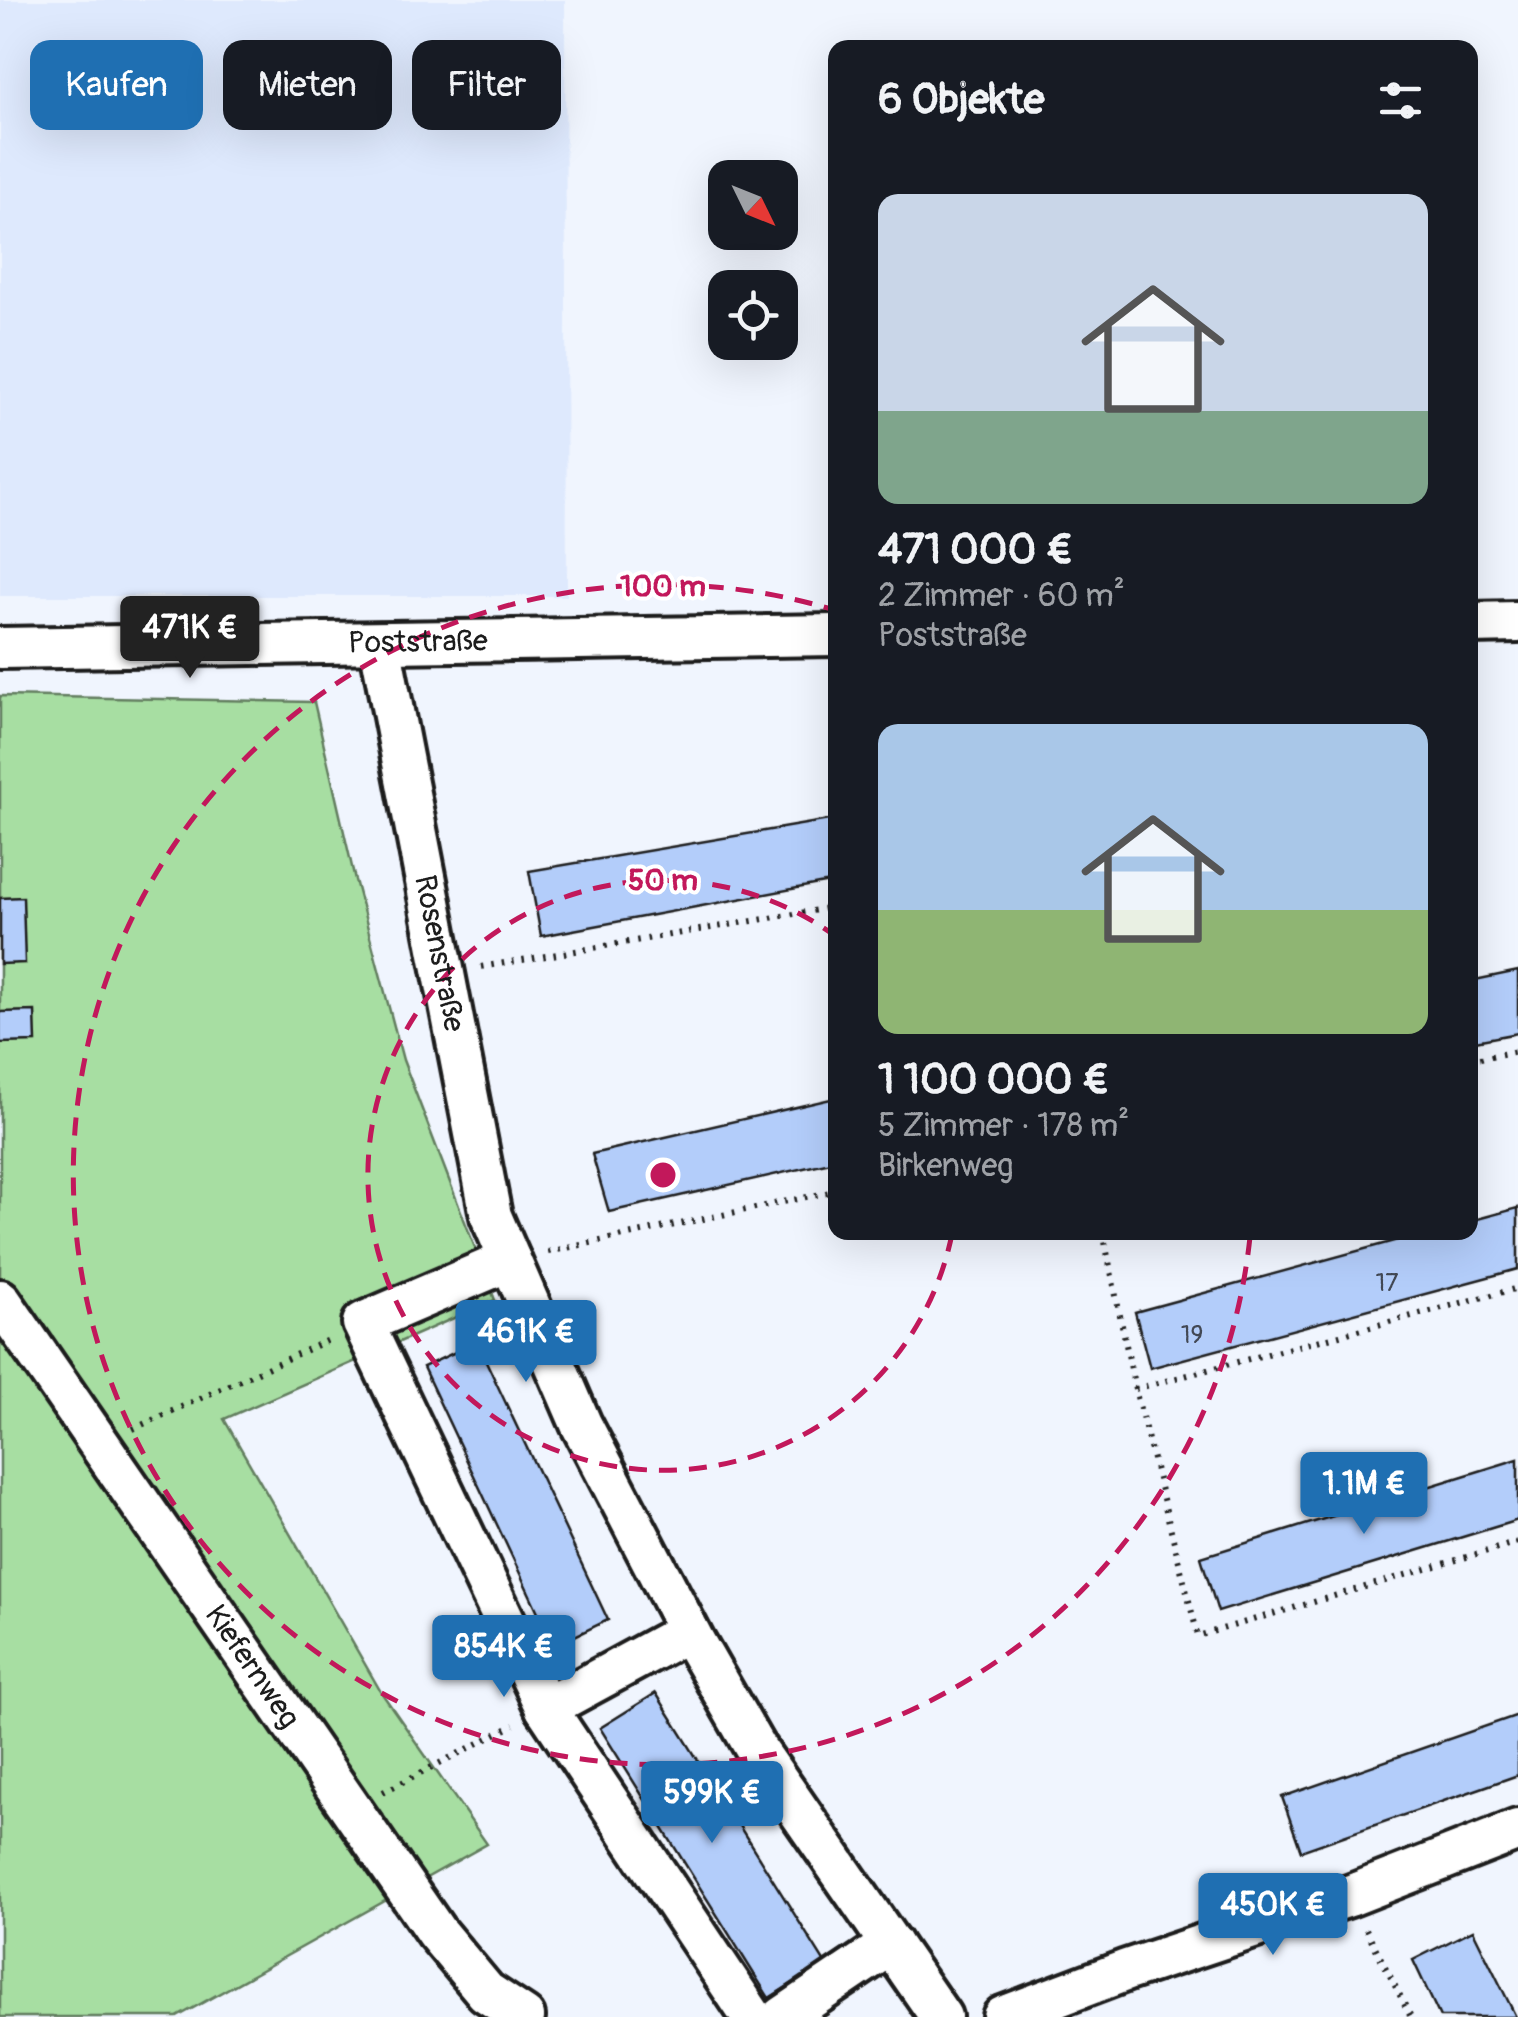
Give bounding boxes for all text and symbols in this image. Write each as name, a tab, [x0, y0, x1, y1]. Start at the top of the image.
chip: Kaufen	[30, 40, 203, 130]
chip: Mieten	[223, 40, 392, 130]
chip: Filter	[412, 40, 561, 130]
icon: filters	[1373, 73, 1428, 128]
text: 6 Objekte	[878, 74, 1044, 126]
north arrow	[708, 160, 798, 250]
map controls	[708, 160, 798, 360]
icon: home	[1063, 259, 1243, 439]
button: locate	[708, 270, 798, 360]
text: 471 000 €	[878, 524, 1073, 576]
text: 100 m	[620, 568, 706, 605]
text: 2 Zimmer · 60 m²	[878, 576, 1125, 616]
pin: 471K €	[109, 596, 271, 681]
text: 471K €	[142, 608, 238, 648]
text: Poststraße	[878, 616, 1027, 656]
street label: Poststraße	[348, 622, 488, 661]
icon: home	[1063, 789, 1243, 969]
text: 50 m	[628, 862, 698, 899]
street label: Rosenstraße	[407, 872, 473, 1035]
text: 1 100 000 €	[878, 1054, 1109, 1106]
text: 5 Zimmer · 178 m²	[878, 1106, 1129, 1146]
text: Birkenweg	[878, 1146, 1013, 1186]
centre of rings	[645, 1157, 681, 1193]
house number: 17	[1375, 1268, 1399, 1299]
pin: 461K €	[445, 1300, 607, 1385]
text: 461K €	[477, 1312, 575, 1352]
house number: 19	[1181, 1320, 1203, 1351]
pin: 1.1M €	[1283, 1452, 1445, 1537]
text: 1.1M €	[1322, 1464, 1406, 1504]
street label: Kiefernweg	[197, 1598, 308, 1735]
pin: 854K €	[423, 1615, 585, 1700]
text: 854K €	[454, 1627, 554, 1667]
pin: 599K €	[631, 1761, 793, 1846]
text: 599K €	[663, 1773, 761, 1813]
pin: 450K €	[1192, 1873, 1354, 1958]
text: 450K €	[1220, 1885, 1326, 1925]

